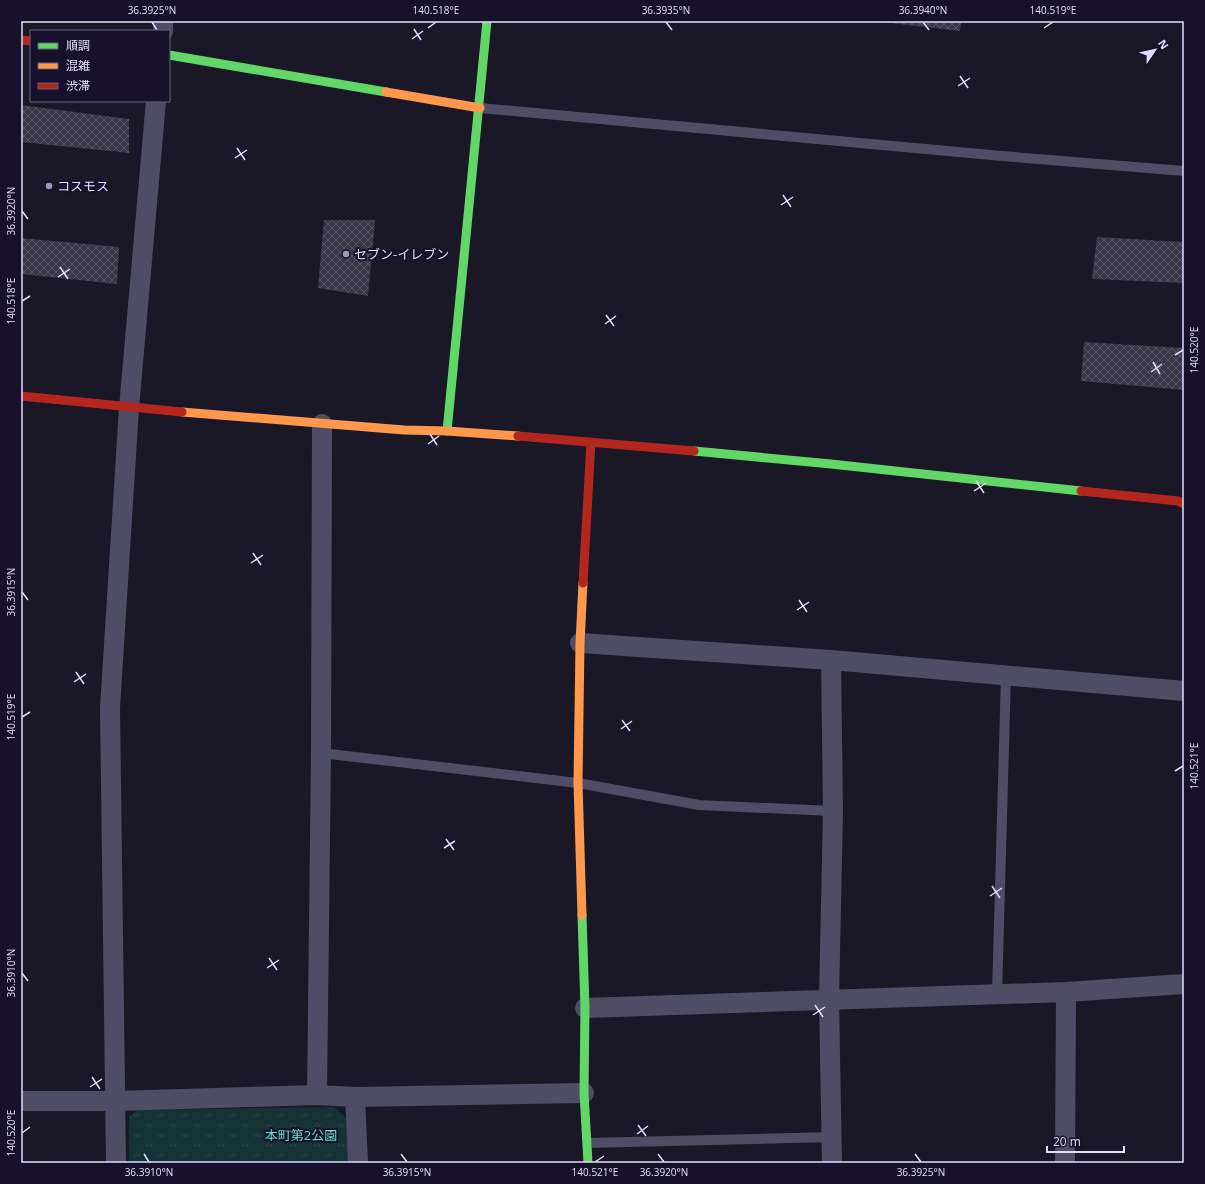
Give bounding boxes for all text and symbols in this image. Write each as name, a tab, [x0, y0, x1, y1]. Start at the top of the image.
text: 36.3925°N	[128, 3, 176, 17]
text: 140.518°E	[413, 3, 459, 17]
text: 36.3935°N	[642, 3, 690, 17]
text: 36.3940°N	[899, 3, 947, 17]
text: 140.519°E	[1030, 3, 1076, 17]
legend	[30, 30, 170, 102]
north arrow	[1135, 30, 1175, 70]
text: N	[1155, 36, 1172, 52]
text: 順調	[66, 37, 90, 54]
text: 混雑	[66, 57, 90, 74]
text: 渋滞	[66, 77, 90, 94]
place label: コスモス	[57, 177, 109, 195]
marker: コスモス	[44, 181, 54, 191]
text: 36.3920°N	[4, 187, 18, 235]
place label: セブン-イレブン	[354, 245, 449, 263]
marker: セブン-イレブン	[341, 249, 351, 259]
text: 140.518°E	[4, 278, 18, 324]
text: 140.520°E	[1187, 327, 1201, 373]
text: 36.3915°N	[4, 568, 18, 616]
text: 140.519°E	[4, 694, 18, 740]
text: 140.521°E	[1187, 743, 1201, 789]
text: 36.3910°N	[4, 949, 18, 997]
text: 140.520°E	[4, 1110, 18, 1156]
park label: 本町第2公園	[265, 1126, 337, 1144]
scale bar	[1047, 1128, 1124, 1154]
text: 20 m	[1053, 1133, 1081, 1150]
text: 36.3910°N	[125, 1165, 173, 1179]
text: 36.3915°N	[383, 1165, 431, 1179]
text: 140.521°E	[572, 1165, 618, 1179]
text: 36.3920°N	[640, 1165, 688, 1179]
text: 36.3925°N	[897, 1165, 945, 1179]

